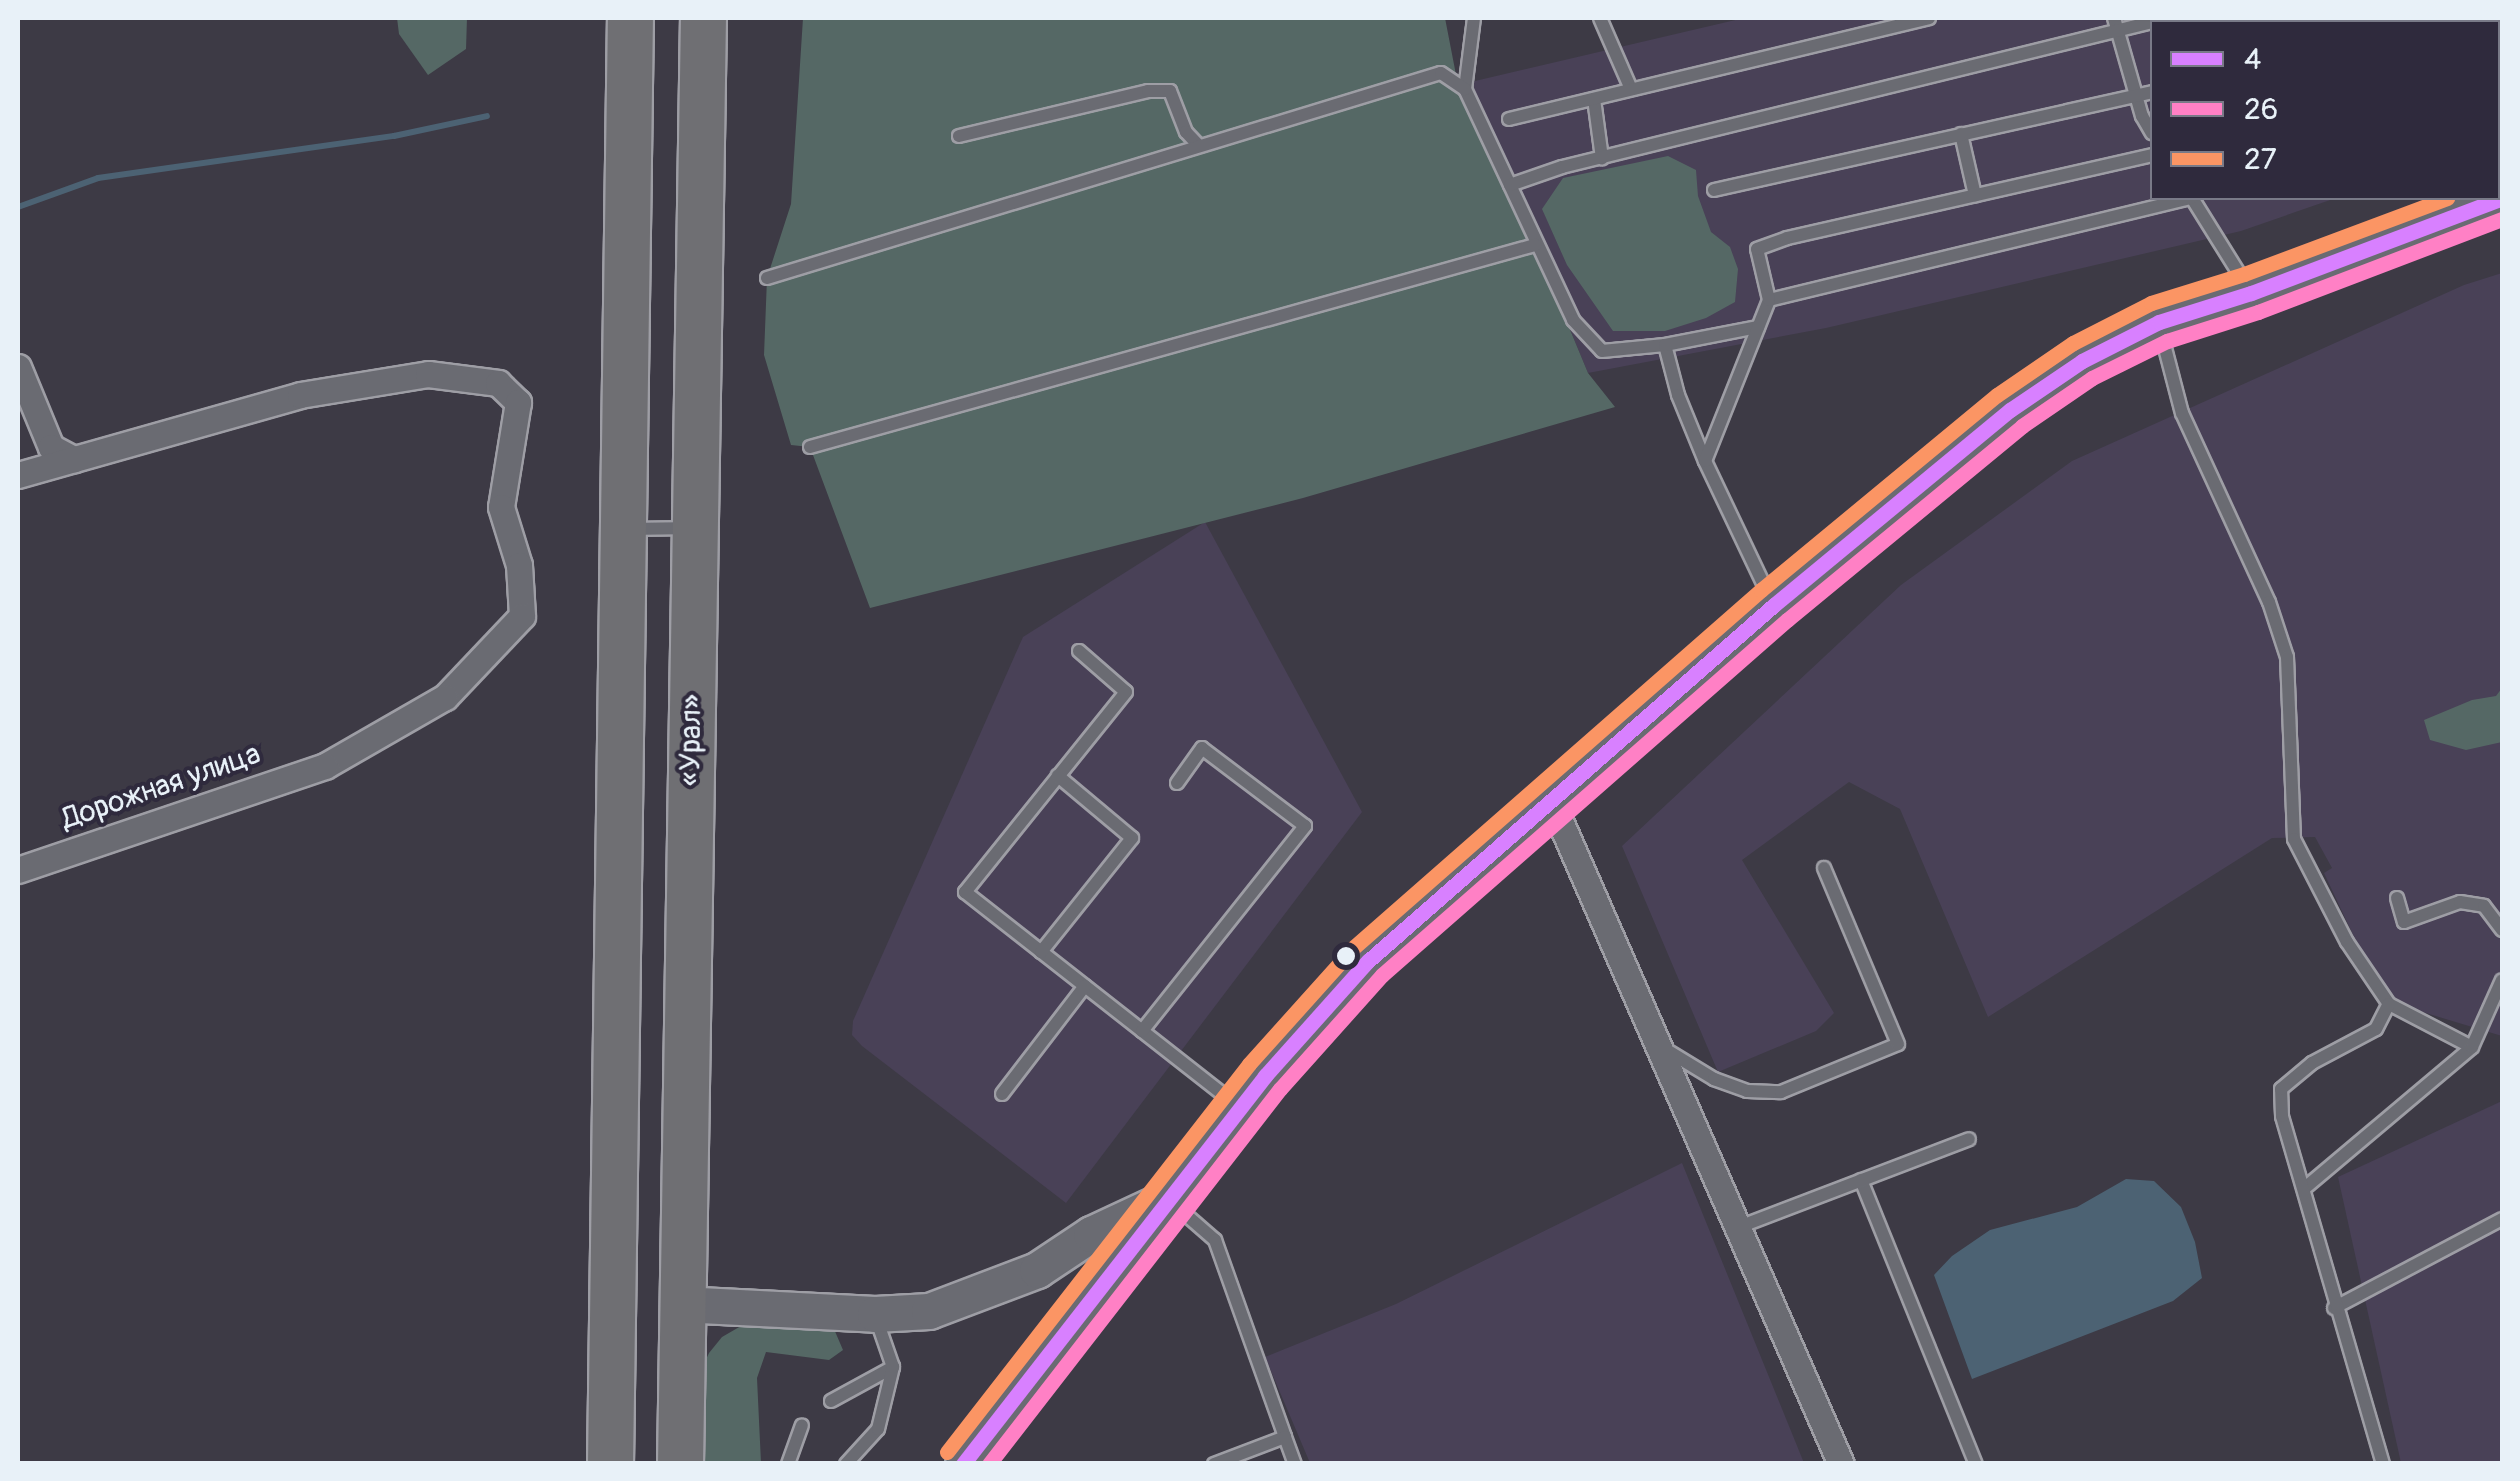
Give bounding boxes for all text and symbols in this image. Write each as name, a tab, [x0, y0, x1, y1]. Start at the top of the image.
legend	[2150, 20, 2500, 200]
text: 4	[2244, 41, 2261, 78]
text: 26	[2244, 91, 2278, 128]
text: 27	[2244, 141, 2277, 178]
street label: «Урал»	[672, 694, 710, 786]
street label: Дорожная улица	[57, 736, 265, 838]
unlabelled marker	[1336, 946, 1356, 966]

